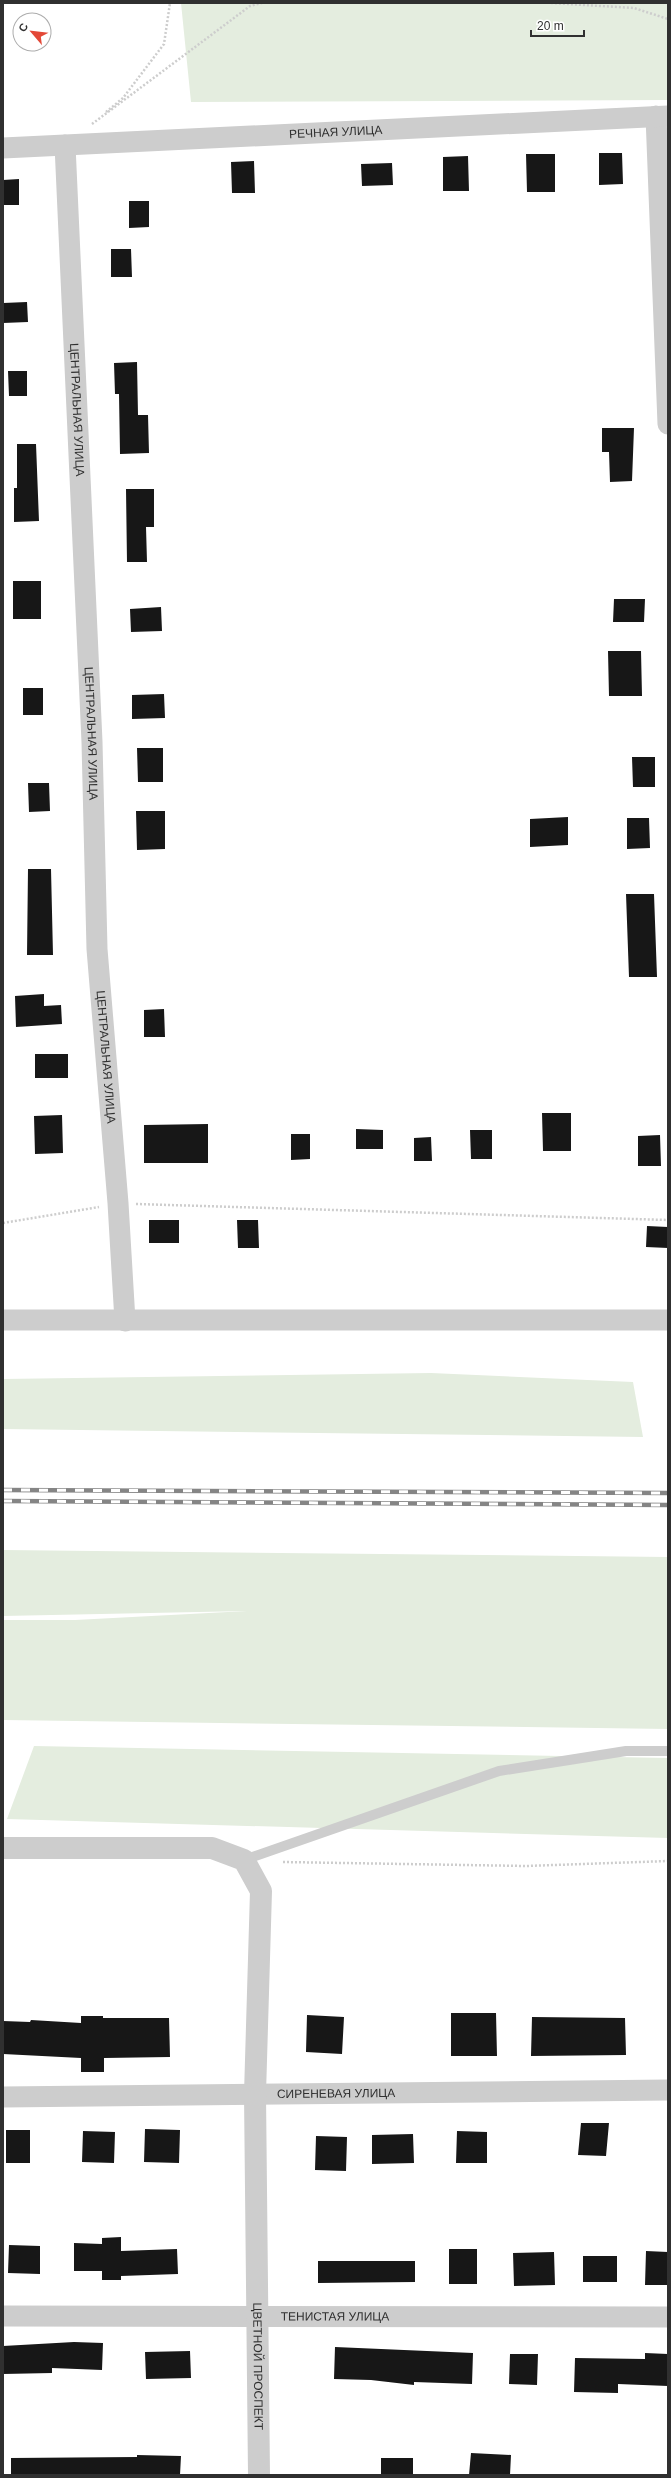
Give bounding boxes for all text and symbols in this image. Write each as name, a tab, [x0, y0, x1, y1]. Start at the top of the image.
north arrow	[12, 12, 52, 52]
scale bar	[531, 12, 584, 38]
text: 20 m	[537, 19, 564, 33]
text: С	[16, 21, 30, 34]
street label: РЕЧНАЯ УЛИЦА	[289, 123, 383, 141]
street label: ЦЕНТРАЛЬНАЯ УЛИЦА	[67, 343, 87, 477]
street label: ЦЕНТРАЛЬНАЯ УЛИЦА	[82, 666, 100, 800]
street label: ЦЕНТРАЛЬНАЯ УЛИЦА	[93, 990, 118, 1124]
street label: СИРЕНЕВАЯ УЛИЦА	[277, 2086, 395, 2101]
street label: ЦВЕТНОЙ ПРОСПЕКТ	[250, 2302, 266, 2431]
street label: ТЕНИСТАЯ УЛИЦА	[281, 2309, 389, 2324]

